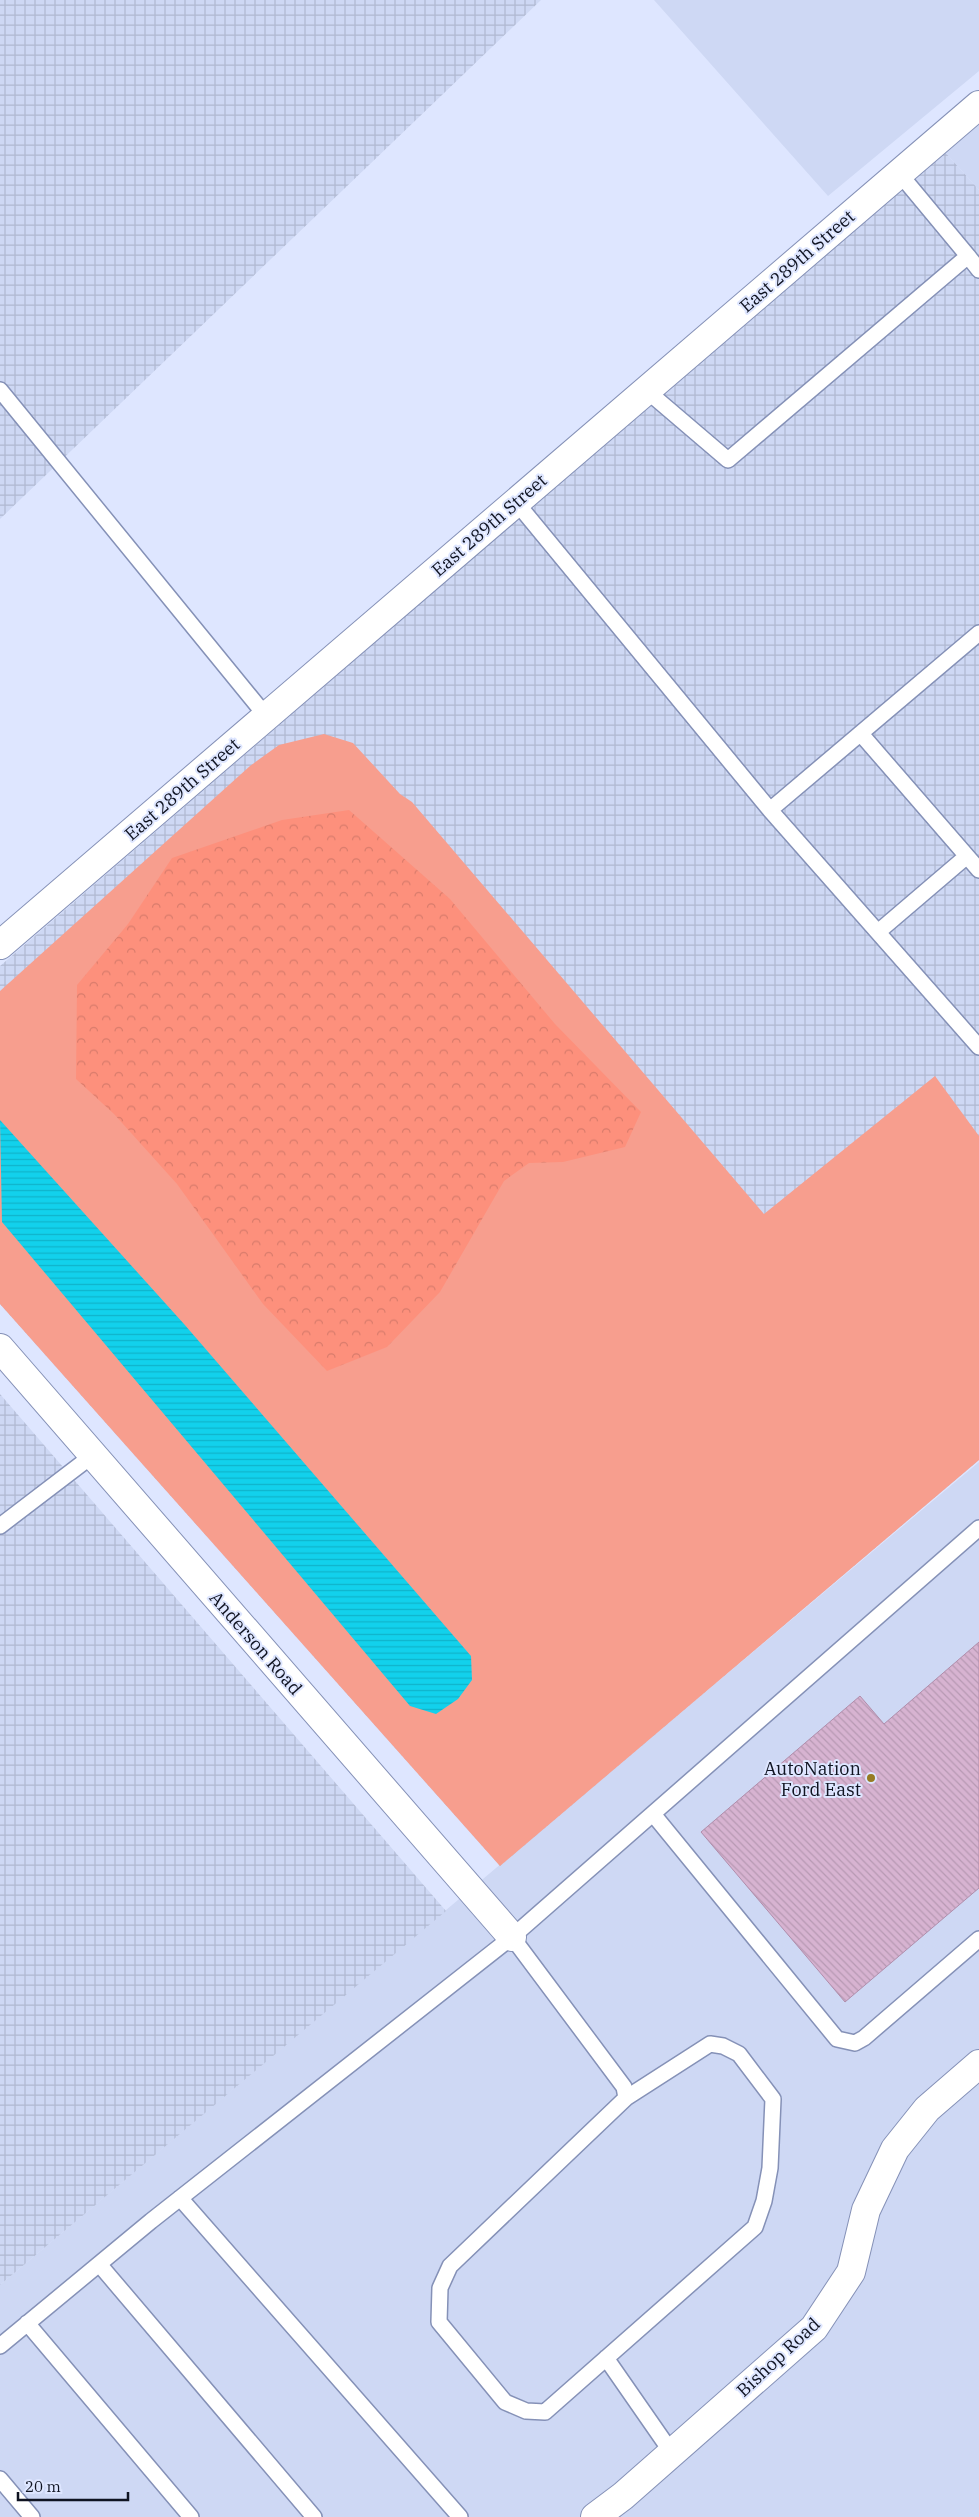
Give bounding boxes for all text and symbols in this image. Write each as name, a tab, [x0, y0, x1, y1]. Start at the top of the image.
street label: East 289th Street	[735, 205, 859, 317]
street label: East 289th Street	[427, 469, 551, 581]
street label: East 289th Street	[120, 733, 244, 845]
street label: Anderson Road	[205, 1586, 307, 1700]
place label: AutoNation Ford East	[764, 1757, 861, 1801]
marker: AutoNation Ford East	[865, 1772, 877, 1784]
street label: Bishop Road	[731, 2312, 825, 2402]
scale bar	[18, 2470, 128, 2502]
text: 20 m	[25, 2477, 61, 2496]

